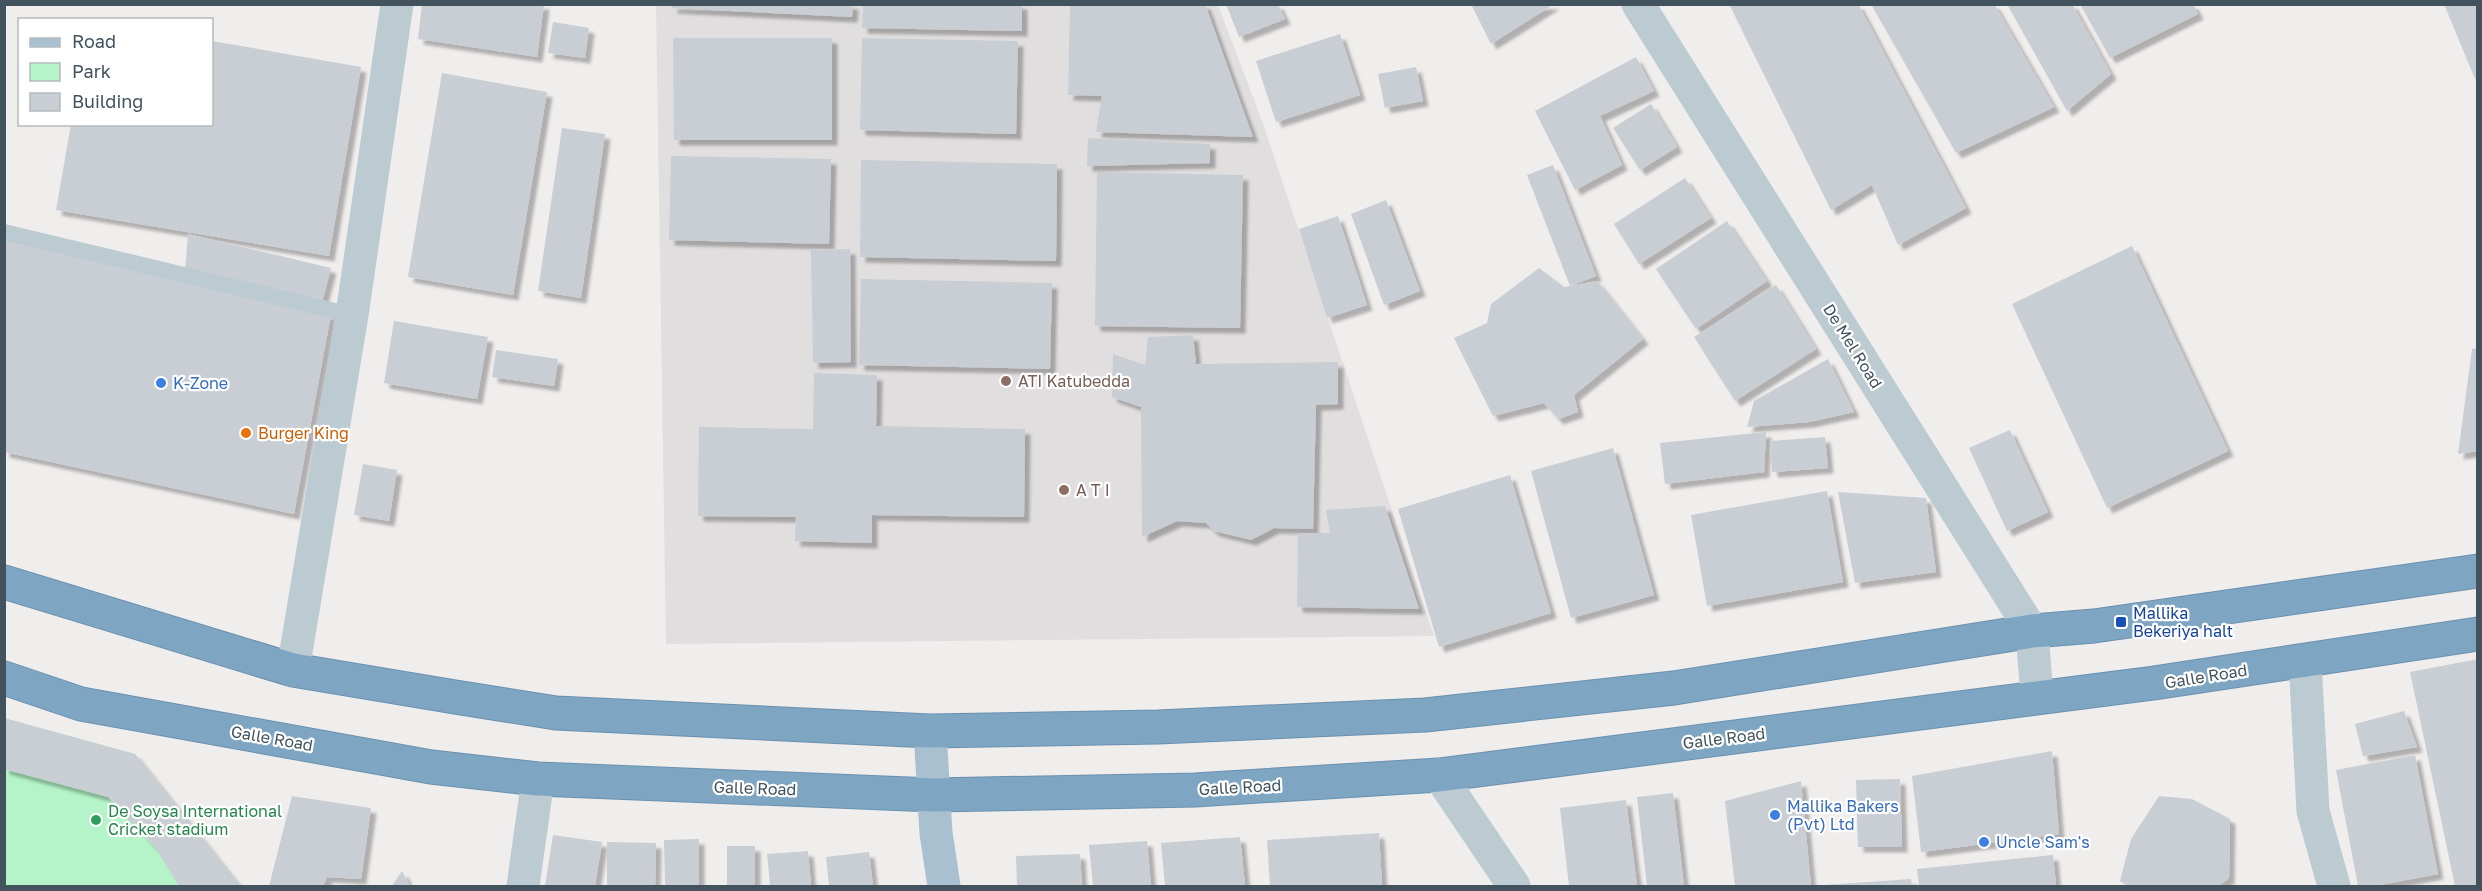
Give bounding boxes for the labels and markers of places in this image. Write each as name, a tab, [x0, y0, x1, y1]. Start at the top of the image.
place label: ATI Katubedda	[1018, 371, 1130, 391]
place label: K-Zone	[173, 373, 228, 393]
marker: ATI Katubedda	[999, 374, 1013, 388]
marker: K-Zone	[154, 376, 168, 390]
place label: Burger King	[258, 423, 349, 443]
marker: Burger King	[239, 426, 253, 440]
place label: A T I	[1076, 480, 1110, 500]
marker: A T I	[1057, 483, 1071, 497]
place label: Mallika Bekeriya halt	[2133, 603, 2233, 641]
marker: Mallika Bekeriya halt	[2114, 615, 2128, 629]
place label: Mallika Bakers (Pvt) Ltd	[1787, 796, 1899, 834]
place label: De Soysa International Cricket stadium	[108, 801, 282, 839]
marker: Mallika Bakers (Pvt) Ltd	[1768, 808, 1782, 822]
marker: De Soysa International Cricket stadium	[89, 813, 103, 827]
place label: Uncle Sam's	[1996, 832, 2090, 852]
marker: Uncle Sam's	[1977, 835, 1991, 849]

